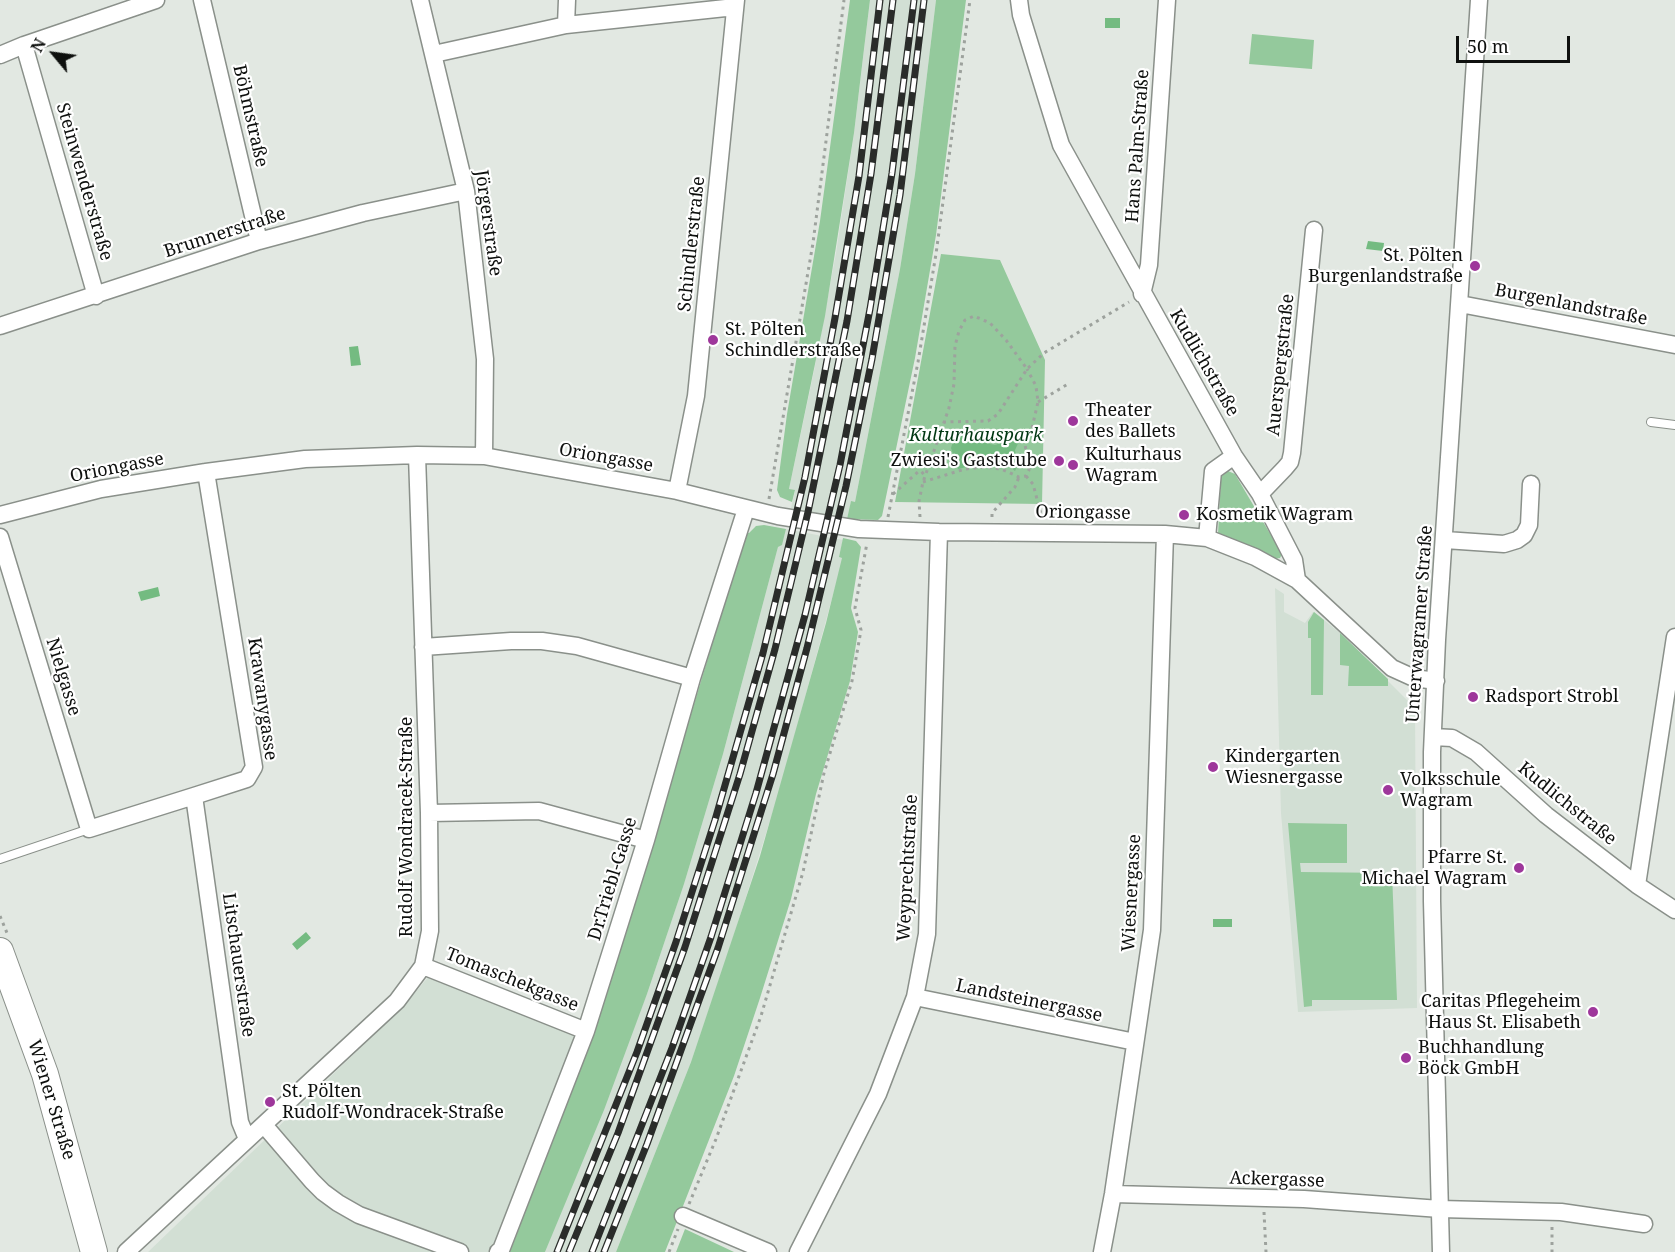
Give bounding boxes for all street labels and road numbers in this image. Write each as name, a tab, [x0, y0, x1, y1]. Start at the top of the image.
street label: Böhmstraße	[228, 63, 272, 169]
street label: Hans Palm-Straße	[1122, 69, 1154, 223]
street label: Steinwenderstraße	[51, 101, 117, 263]
street label: Jörgerstraße	[470, 168, 506, 278]
street label: Schindlerstraße	[674, 175, 710, 313]
street label: Brunnerstraße	[161, 203, 289, 263]
street label: Burgenlandstraße	[1493, 280, 1649, 330]
street label: Auerspergstraße	[1263, 293, 1299, 437]
street label: Kudlichstraße	[1165, 305, 1243, 421]
street label: Oriongasse	[557, 439, 655, 477]
street label: Oriongasse	[68, 448, 166, 488]
street label: Oriongasse	[1035, 501, 1131, 525]
street label: Unterwagramer Straße	[1402, 524, 1438, 724]
street label: Nielgasse	[41, 635, 85, 719]
street label: Krawanygasse	[243, 636, 281, 762]
street label: Rudolf Wondracek-Straße	[396, 717, 418, 937]
street label: Kudlichstraße	[1513, 758, 1621, 850]
street label: Weyprechtstraße	[893, 794, 923, 942]
street label: Dr.Triebl-Gasse	[584, 815, 642, 943]
street label: Wiesnergasse	[1118, 834, 1146, 952]
street label: Litschauerstraße	[217, 892, 259, 1038]
street label: Tomaschekgasse	[442, 943, 582, 1017]
street label: Landsteinergasse	[954, 975, 1104, 1027]
street label: Wiener Straße	[23, 1037, 79, 1163]
street label: Ackergasse	[1229, 1168, 1325, 1192]

